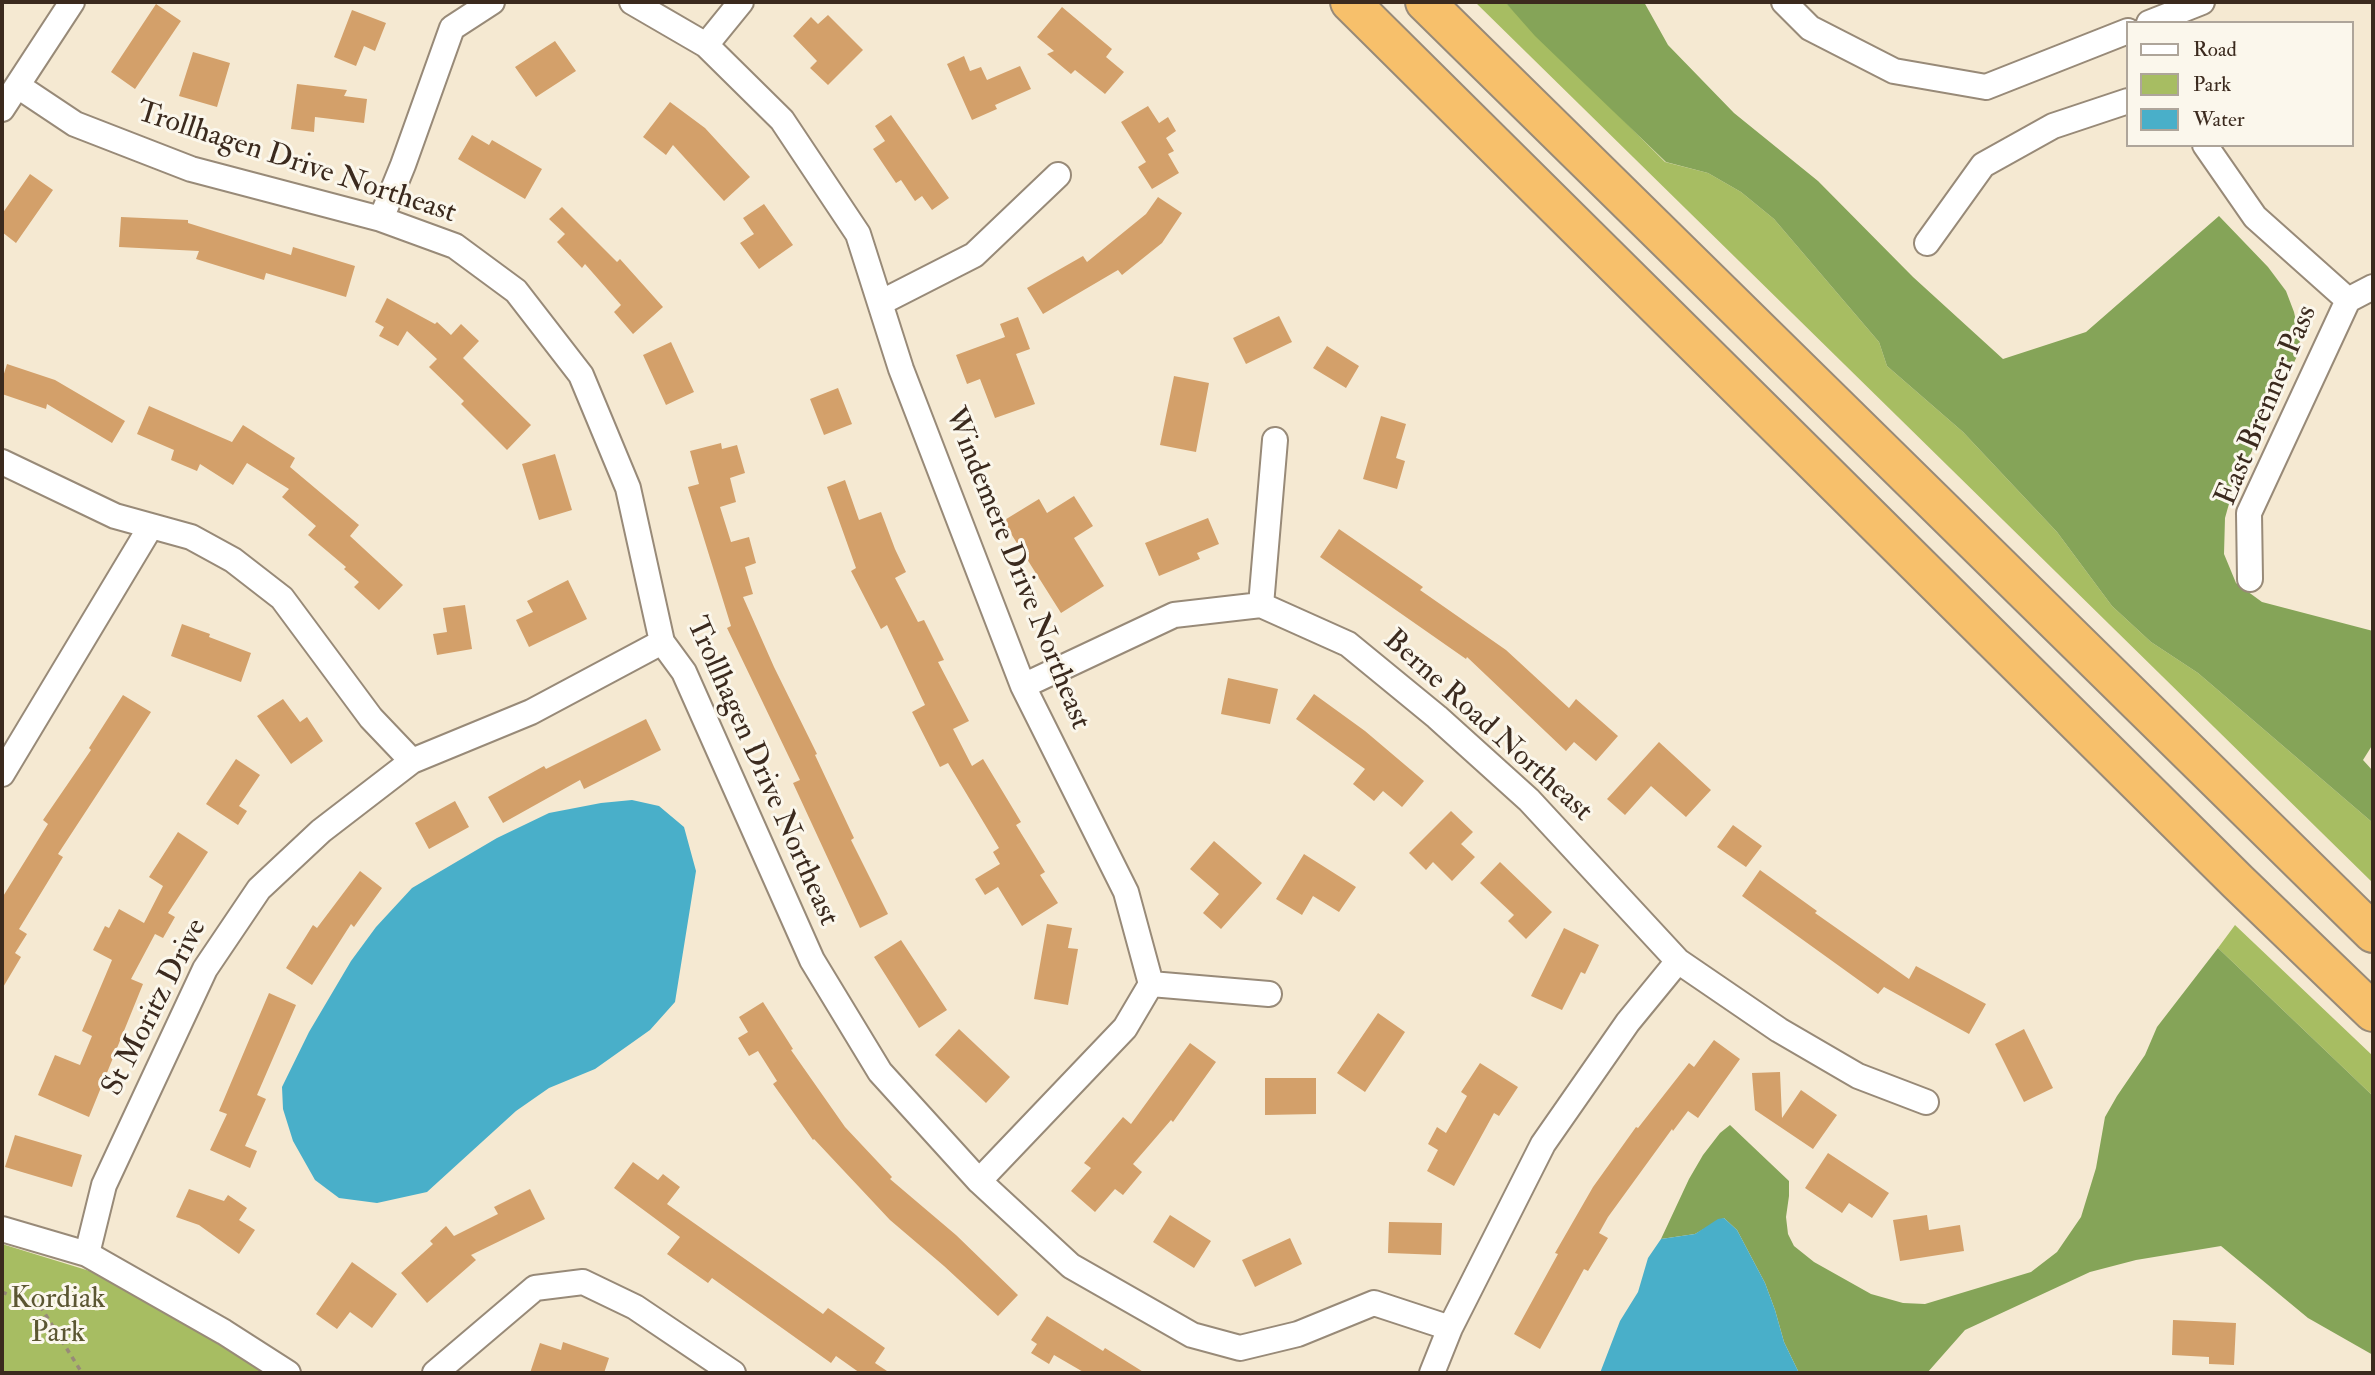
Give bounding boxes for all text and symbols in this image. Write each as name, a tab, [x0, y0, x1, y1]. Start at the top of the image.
legend	[2126, 21, 2354, 147]
text: Road	[2193, 36, 2237, 63]
text: Park	[2193, 71, 2231, 98]
street label: Trollhagen Drive Northeast	[132, 95, 460, 233]
text: Water	[2193, 106, 2245, 133]
street label: East Brenner Pass	[2210, 300, 2326, 512]
street label: Windemere Drive Northeast	[935, 403, 1097, 735]
street label: Trollhagen Drive Northeast	[677, 612, 845, 932]
street label: Berne Road Northeast	[1375, 624, 1599, 830]
street label: St Moritz Drive	[96, 913, 216, 1103]
park label: Kordiak Park	[10, 1283, 106, 1354]

